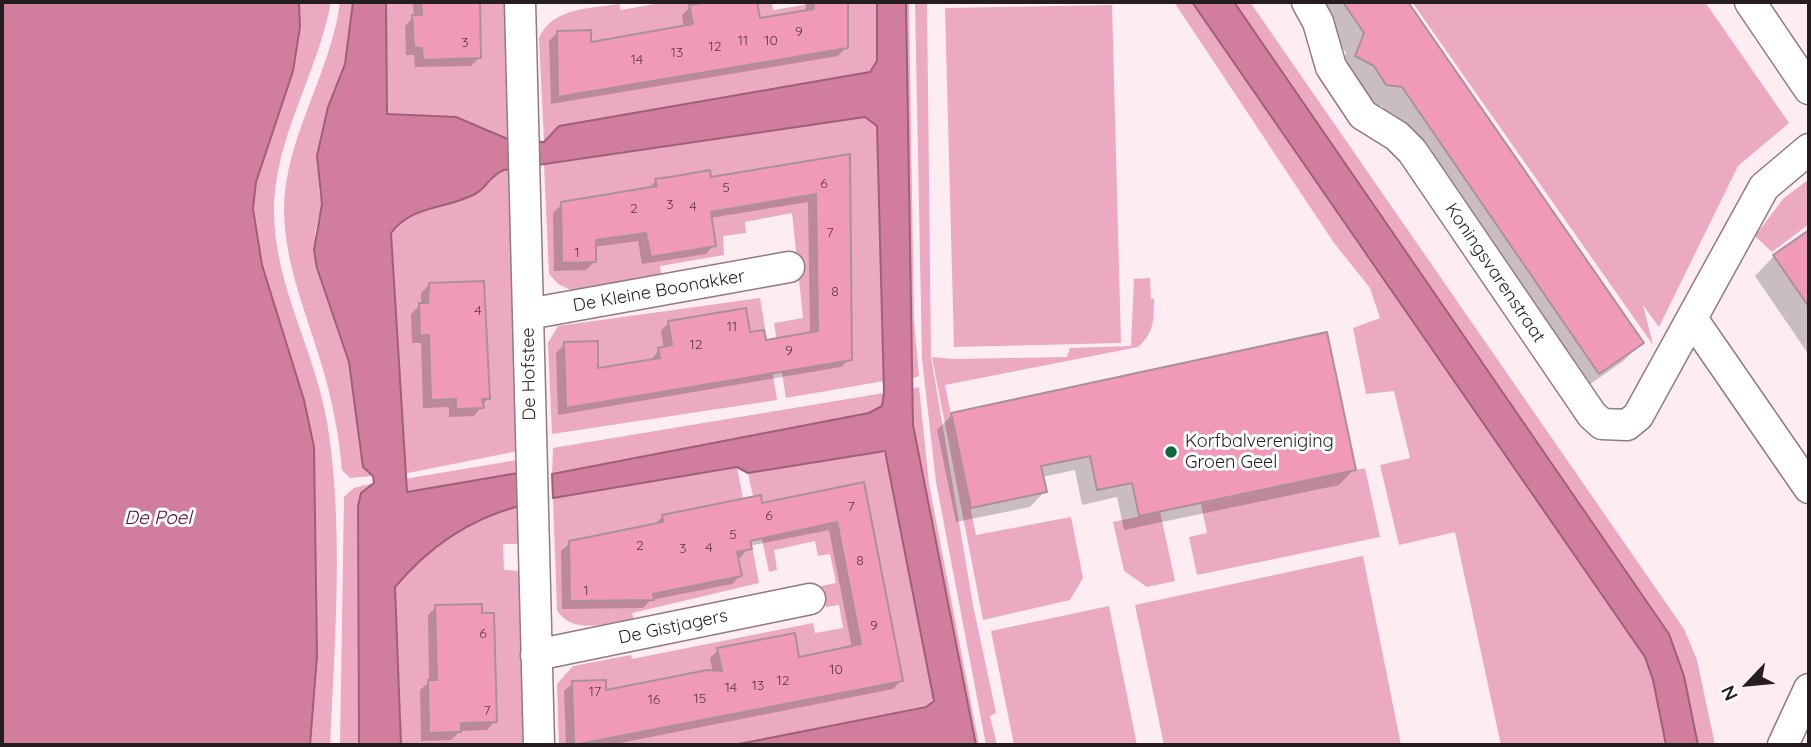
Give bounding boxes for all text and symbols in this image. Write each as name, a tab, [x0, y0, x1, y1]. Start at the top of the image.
house number: 9	[795, 24, 803, 40]
house number: 11	[738, 33, 748, 49]
house number: 10	[764, 33, 778, 49]
house number: 3	[461, 35, 469, 51]
house number: 12	[709, 39, 721, 55]
house number: 13	[671, 45, 683, 61]
house number: 14	[631, 52, 643, 68]
house number: 6	[820, 176, 828, 192]
house number: 5	[722, 180, 730, 196]
house number: 3	[666, 197, 674, 213]
house number: 4	[689, 199, 697, 215]
street label: Koningsvarenstraat	[1440, 199, 1550, 347]
house number: 2	[630, 201, 638, 217]
house number: 7	[826, 225, 834, 241]
house number: 1	[574, 245, 580, 261]
street label: De Kleine Boonakker	[571, 265, 747, 317]
house number: 8	[831, 284, 839, 300]
house number: 4	[474, 303, 482, 319]
house number: 11	[727, 319, 737, 335]
street label: De Hofstee	[517, 327, 541, 421]
house number: 12	[690, 337, 702, 353]
house number: 9	[785, 343, 793, 359]
place label: Korfbalvereniging Groen Geel	[1185, 431, 1334, 474]
marker: Korfbalvereniging Groen Geel	[1163, 444, 1179, 460]
house number: 7	[847, 499, 855, 515]
water label: De Poel	[124, 507, 192, 529]
house number: 6	[765, 508, 773, 524]
house number: 5	[729, 527, 737, 543]
house number: 2	[636, 538, 644, 554]
house number: 4	[705, 540, 713, 556]
house number: 3	[679, 541, 687, 557]
house number: 8	[856, 553, 864, 569]
house number: 1	[583, 583, 589, 599]
street label: De Gistjagers	[616, 605, 730, 649]
house number: 9	[870, 618, 878, 634]
house number: 6	[479, 626, 487, 642]
north arrow	[1713, 649, 1783, 719]
house number: 10	[829, 662, 843, 678]
house number: 12	[777, 673, 789, 689]
house number: 13	[752, 678, 764, 694]
house number: 14	[725, 680, 737, 696]
text: N	[1715, 682, 1743, 705]
house number: 17	[589, 684, 601, 700]
house number: 15	[694, 691, 706, 707]
house number: 16	[648, 692, 660, 708]
house number: 7	[483, 703, 491, 719]

